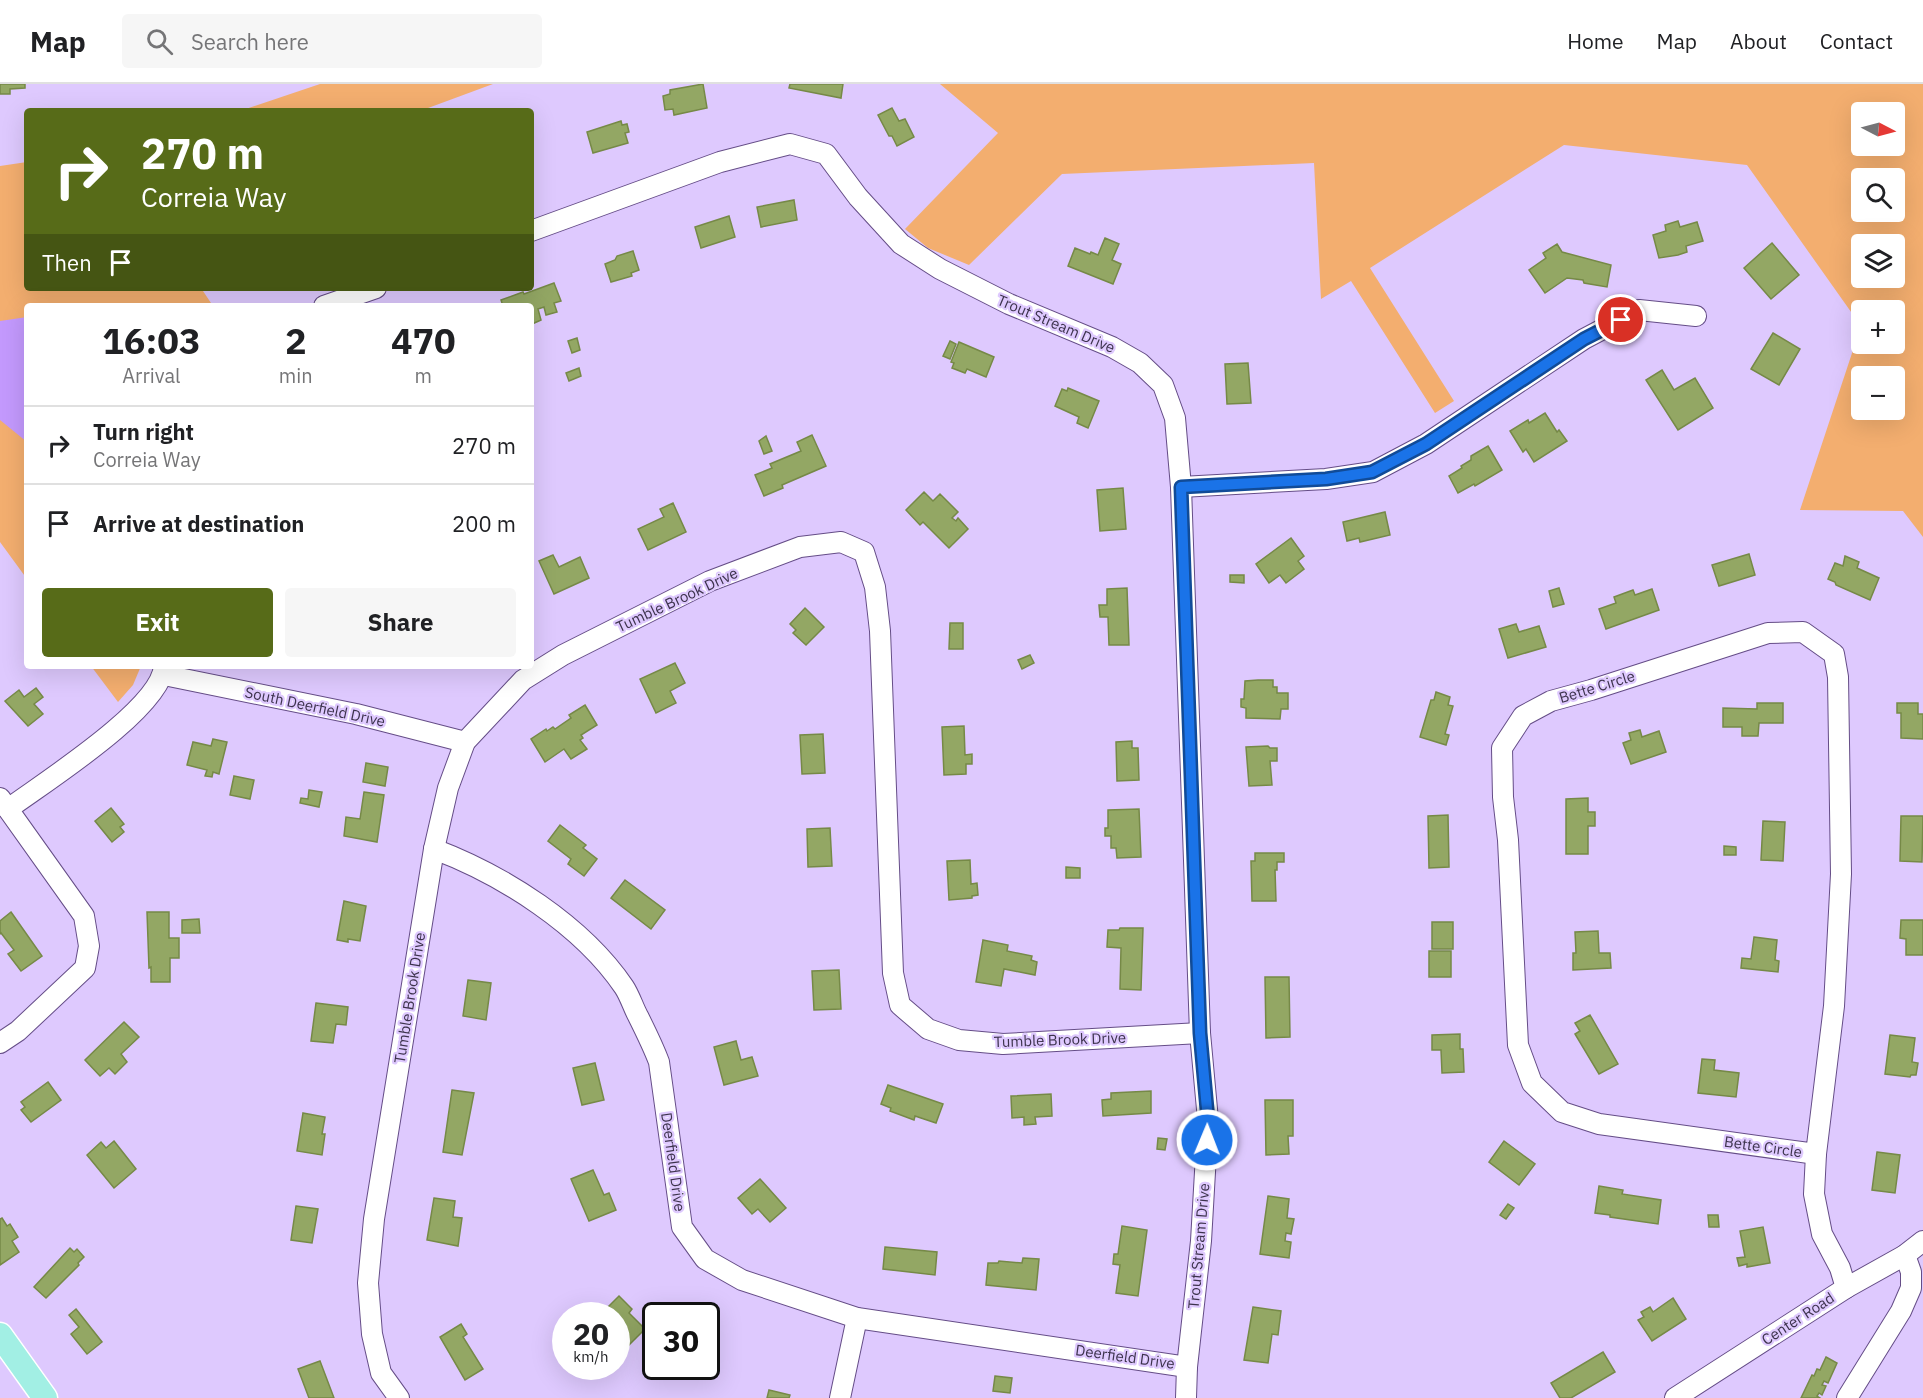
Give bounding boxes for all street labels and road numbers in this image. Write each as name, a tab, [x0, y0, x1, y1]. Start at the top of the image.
street label: Trout Stream Drive	[994, 290, 1118, 357]
street label: Tumble Brook Drive	[613, 563, 741, 636]
street label: Bette Circle	[1557, 666, 1637, 707]
street label: South Deerfield Drive	[243, 682, 387, 731]
street label: Tumble Brook Drive	[390, 931, 429, 1065]
street label: Tumble Brook Drive	[994, 1028, 1126, 1051]
street label: Deerfield Drive	[657, 1111, 690, 1213]
street label: Bette Circle	[1723, 1132, 1803, 1161]
street label: Trout Stream Drive	[1184, 1182, 1213, 1310]
street label: Center Road	[1758, 1288, 1838, 1349]
street label: Deerfield Drive	[1074, 1340, 1176, 1373]

